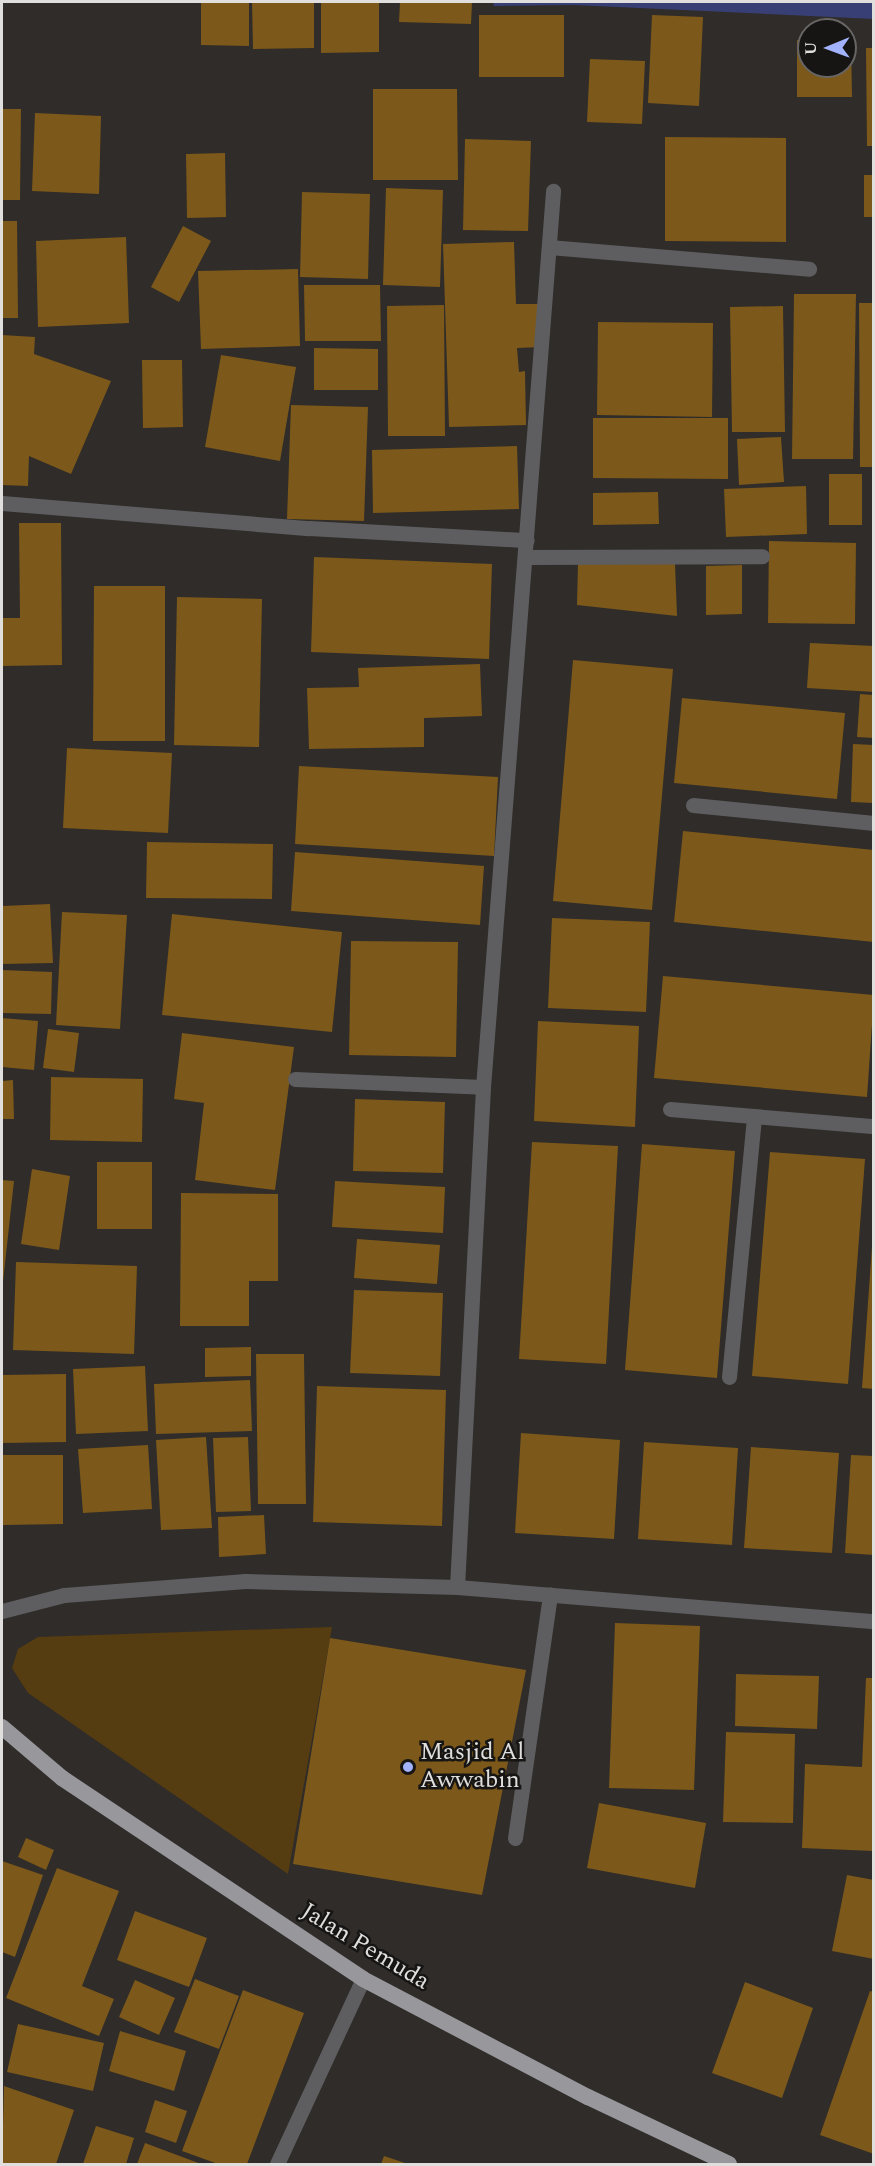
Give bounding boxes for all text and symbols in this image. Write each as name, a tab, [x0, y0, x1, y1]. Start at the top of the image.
north arrow	[797, 18, 857, 78]
text: U	[799, 41, 823, 55]
place label: Masjid Al Awwabin	[420, 1739, 524, 1795]
marker: Masjid Al Awwabin	[401, 1760, 415, 1774]
street label: Jalan Pemuda	[296, 1897, 434, 1997]

